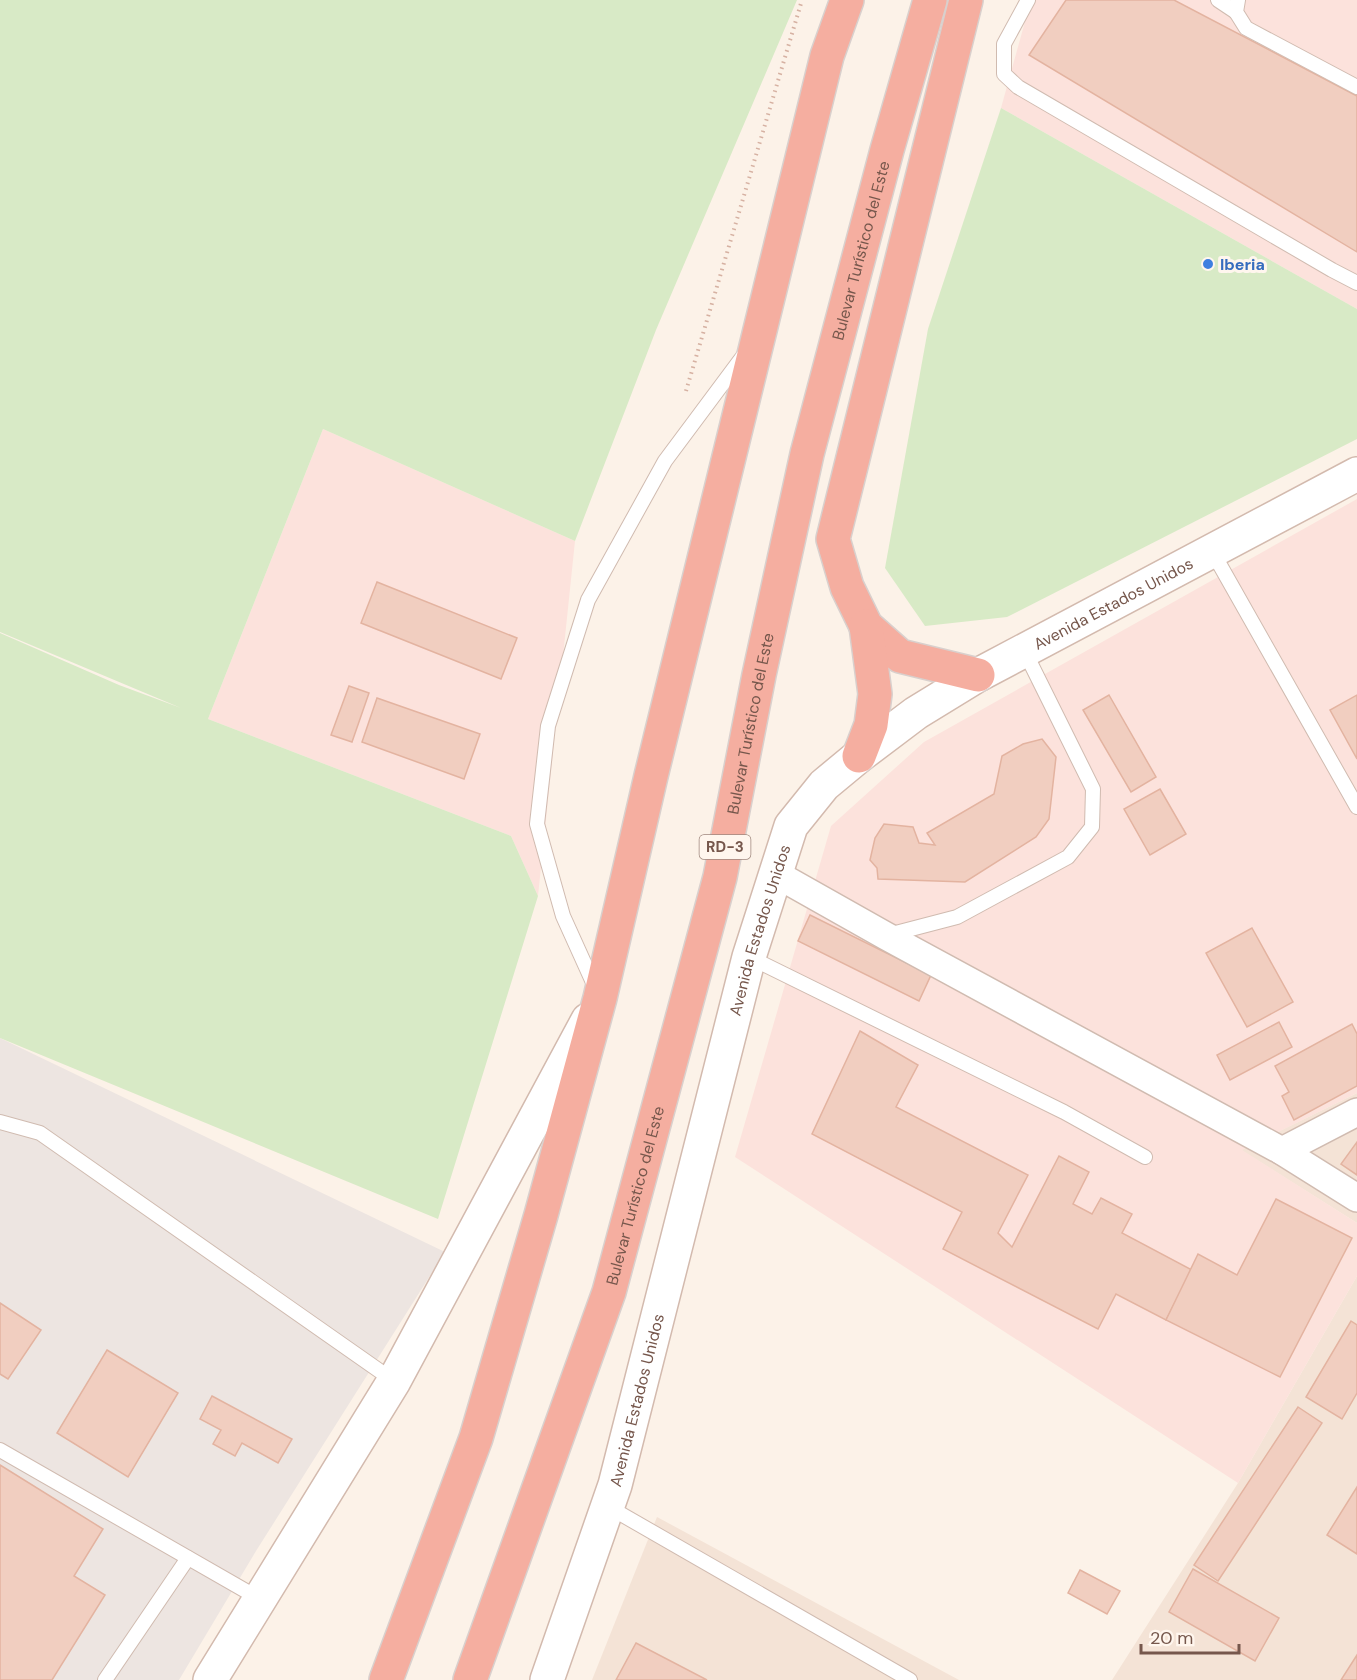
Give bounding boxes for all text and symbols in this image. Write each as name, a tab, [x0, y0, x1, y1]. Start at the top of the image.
street label: Bulevar Turístico del Este	[827, 159, 895, 343]
place label: Iberia	[1220, 254, 1265, 275]
marker: Iberia	[1201, 257, 1215, 271]
street label: Avenida Estados Unidos	[1030, 553, 1197, 655]
street label: Bulevar Turístico del Este	[722, 631, 779, 816]
road number: RD-3	[700, 835, 750, 859]
street label: Avenida Estados Unidos	[725, 842, 795, 1018]
street label: Bulevar Turístico del Este	[601, 1104, 669, 1288]
street label: Avenida Estados Unidos	[605, 1312, 669, 1489]
scale bar	[1141, 1617, 1238, 1655]
text: 20 m	[1150, 1626, 1193, 1650]

